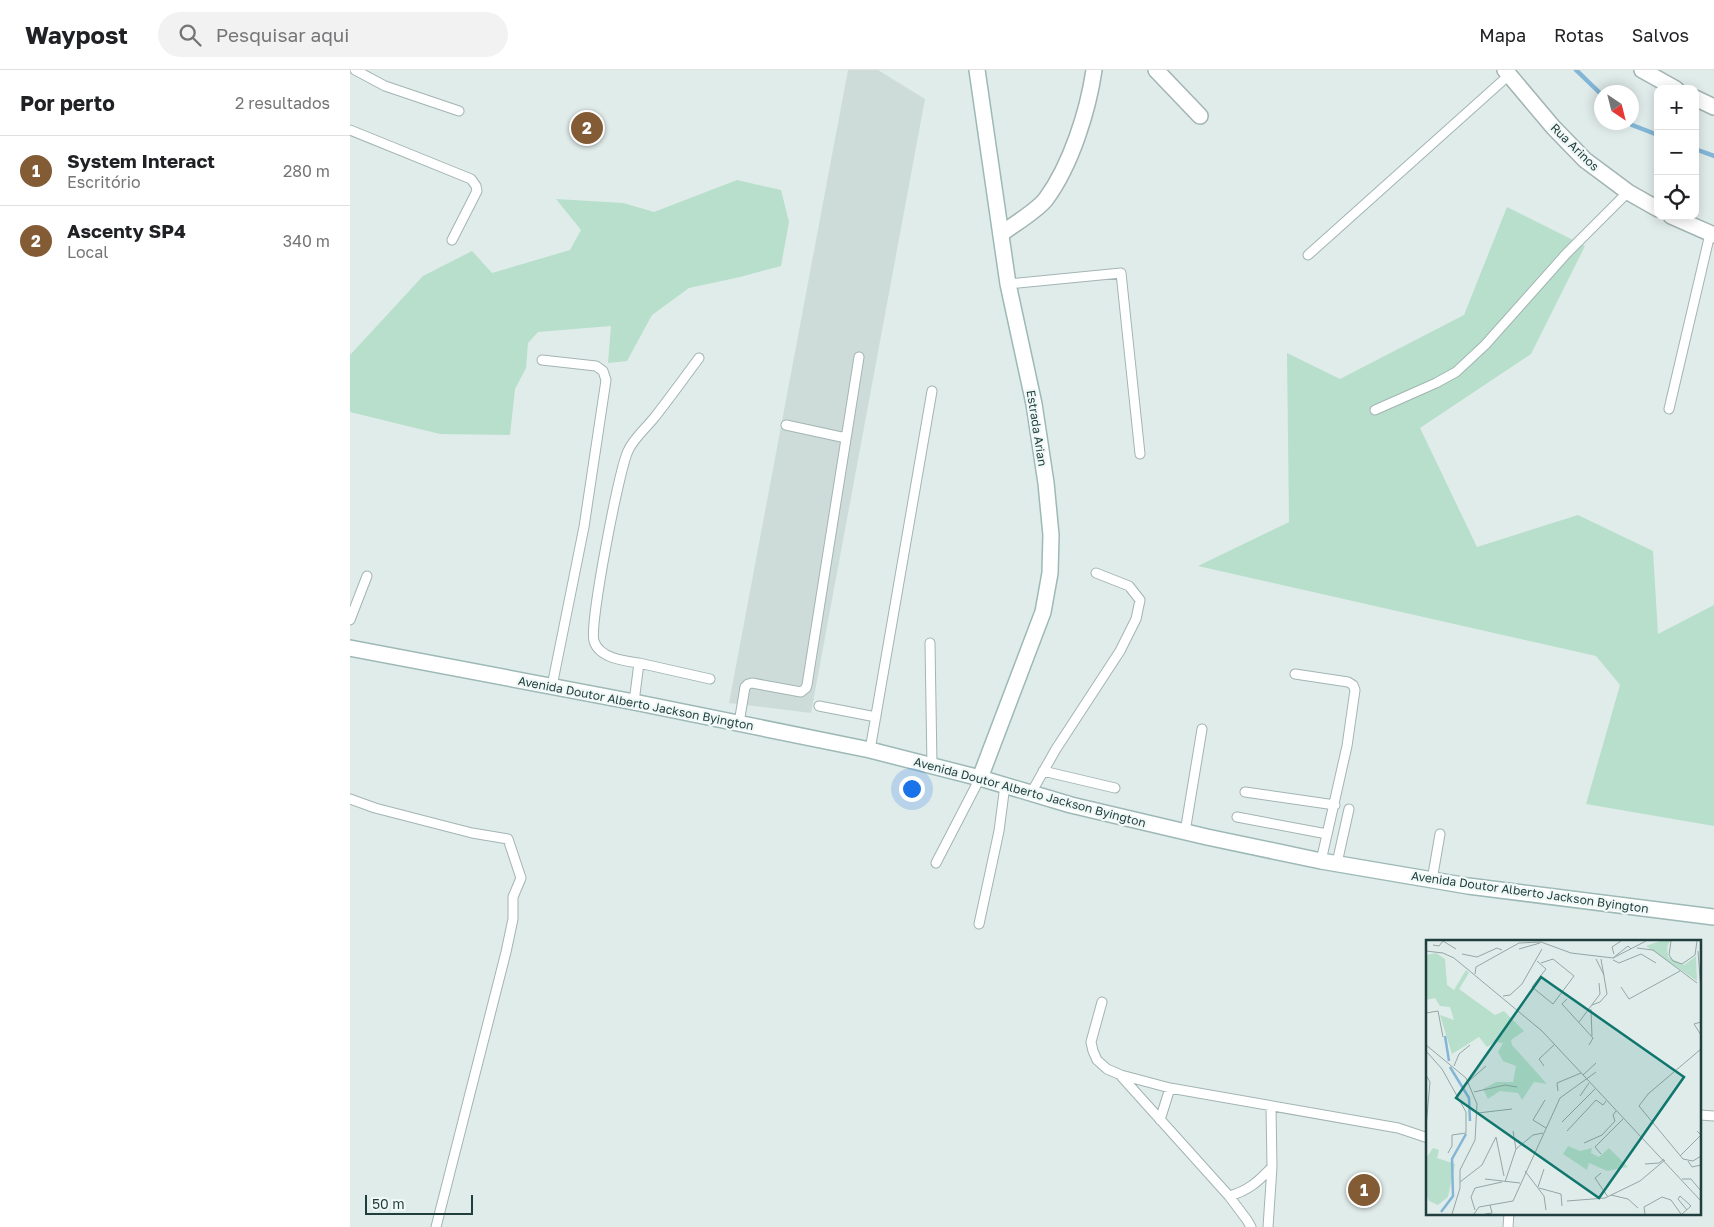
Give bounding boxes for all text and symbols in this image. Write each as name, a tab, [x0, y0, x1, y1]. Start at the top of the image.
search box	[158, 12, 508, 57]
text: Waypost	[25, 20, 128, 49]
icon: search	[176, 21, 204, 49]
text: Pesquisar aqui	[216, 23, 349, 46]
text: Mapa	[1479, 24, 1526, 46]
text: Rotas	[1554, 24, 1604, 46]
text: Salvos	[1632, 24, 1689, 46]
north arrow	[1594, 85, 1639, 130]
map controls	[1654, 85, 1699, 220]
button: +	[1654, 85, 1699, 130]
text: Por perto	[20, 90, 115, 116]
text: 2 resultados	[235, 93, 330, 113]
pin: 2	[571, 109, 603, 147]
street label: Rua Arinos	[1548, 120, 1602, 174]
button: −	[1654, 130, 1699, 175]
text: System Interact	[67, 149, 215, 172]
text: 1	[32, 161, 40, 181]
text: 280 m	[283, 161, 330, 181]
text: Escritório	[67, 172, 141, 192]
button: locate	[1654, 175, 1699, 220]
text: Ascenty SP4	[67, 219, 186, 242]
text: 2	[31, 231, 41, 251]
text: 340 m	[283, 231, 330, 251]
text: Local	[67, 242, 108, 262]
street label: Estrada Arian	[1024, 389, 1050, 467]
street label: Avenida Doutor Alberto Jackson Byington	[517, 673, 755, 733]
street label: Avenida Doutor Alberto Jackson Byington	[912, 754, 1148, 830]
your location	[899, 776, 925, 802]
street label: Avenida Doutor Alberto Jackson Byington	[1410, 868, 1650, 916]
inset map	[1426, 940, 1702, 1214]
pin: 1	[1348, 1171, 1380, 1209]
scale bar	[365, 1192, 472, 1215]
text: 50 m	[372, 1195, 405, 1212]

